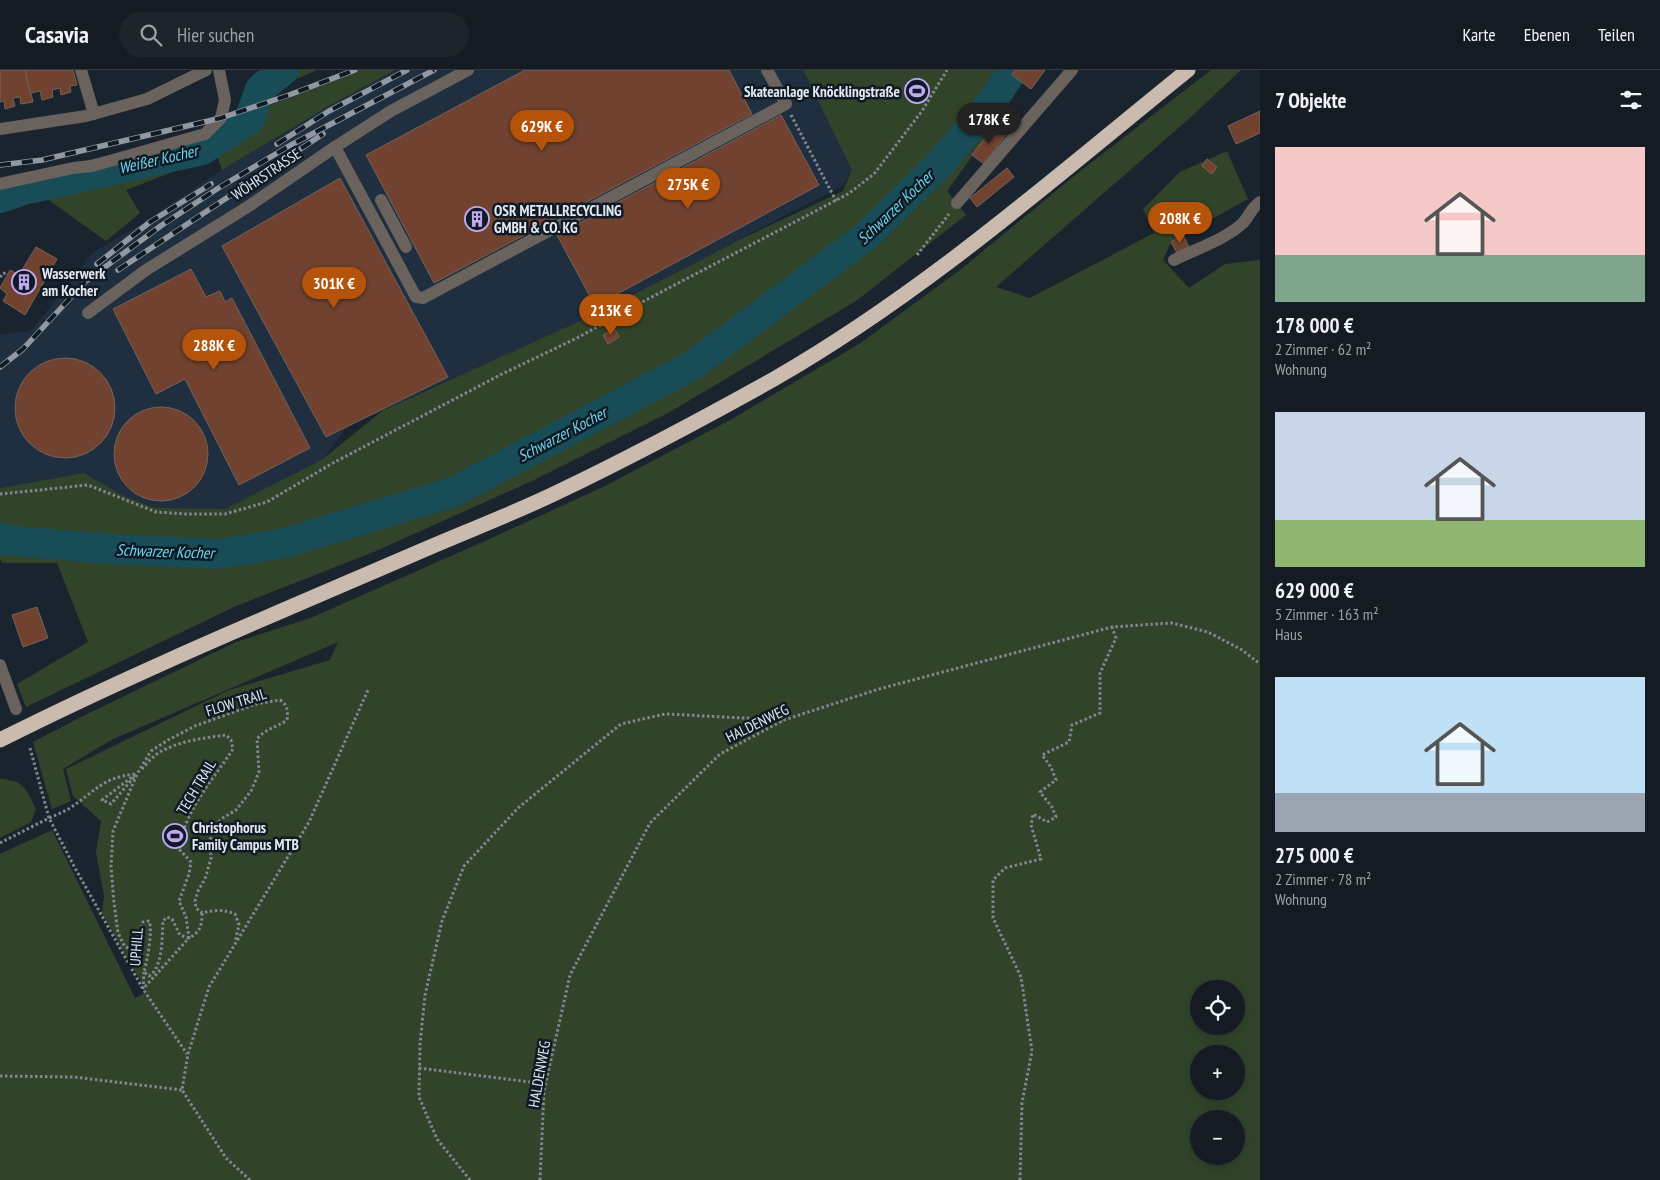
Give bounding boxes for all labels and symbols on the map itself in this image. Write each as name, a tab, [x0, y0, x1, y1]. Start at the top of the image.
sports icon: Skateanlage Knöcklingstraße	[904, 78, 930, 104]
place label: Skateanlage Knöcklingstraße	[744, 82, 900, 101]
pin: 178K €	[948, 102, 1030, 145]
pin: 629K €	[501, 109, 583, 152]
water label: Weißer Kocher	[117, 140, 202, 178]
street label: WÖHRSTRASSE	[228, 144, 304, 204]
water label: Schwarzer Kocher	[853, 164, 939, 248]
pin: 275K €	[647, 168, 729, 210]
place label: OSR METALLRECYCLING GMBH & CO. KG	[494, 201, 622, 237]
pin: 208K €	[1139, 202, 1221, 244]
building icon: OSR METALLRECYCLING GMBH & CO. KG	[464, 206, 490, 232]
place label: Wasserwerk am Kocher	[41, 264, 106, 300]
pin: 301K €	[293, 266, 375, 309]
building icon: Wasserwerk am Kocher	[11, 269, 37, 295]
pin: 213K €	[570, 294, 652, 336]
pin: 288K €	[173, 328, 255, 371]
water label: Schwarzer Kocher	[514, 401, 612, 466]
water label: Schwarzer Kocher	[116, 539, 217, 563]
street label: FLOW TRAIL	[203, 684, 269, 720]
street label: HALDENWEG	[722, 700, 792, 746]
street label: TECH TRAIL	[172, 755, 220, 818]
place label: Christophorus Family Campus MTB	[192, 818, 299, 854]
sports icon: Christophorus Family Campus MTB	[162, 823, 188, 849]
street label: UPHILL	[125, 926, 147, 967]
street label: HALDENWEG	[524, 1039, 554, 1109]

